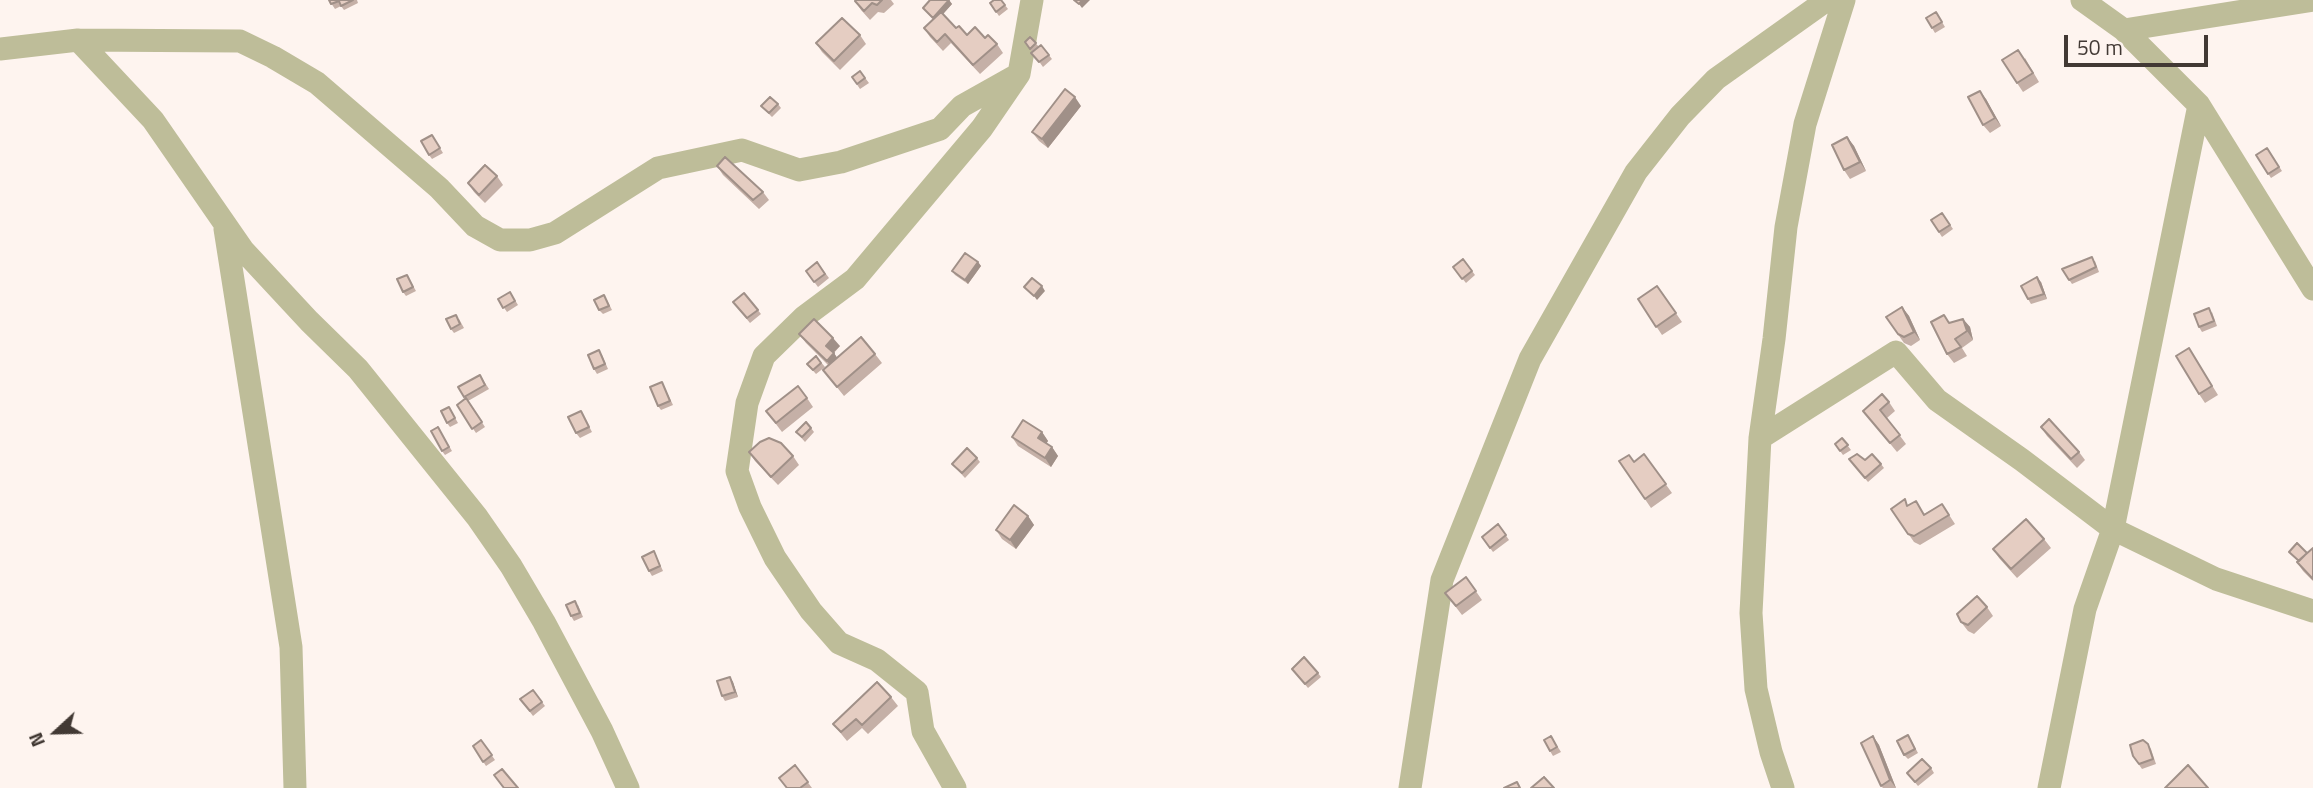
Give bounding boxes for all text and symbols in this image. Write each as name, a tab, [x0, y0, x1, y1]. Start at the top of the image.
scale bar	[2068, 21, 2212, 65]
text: 50 m	[2077, 31, 2123, 63]
north arrow	[21, 697, 91, 767]
text: N	[20, 729, 52, 752]

